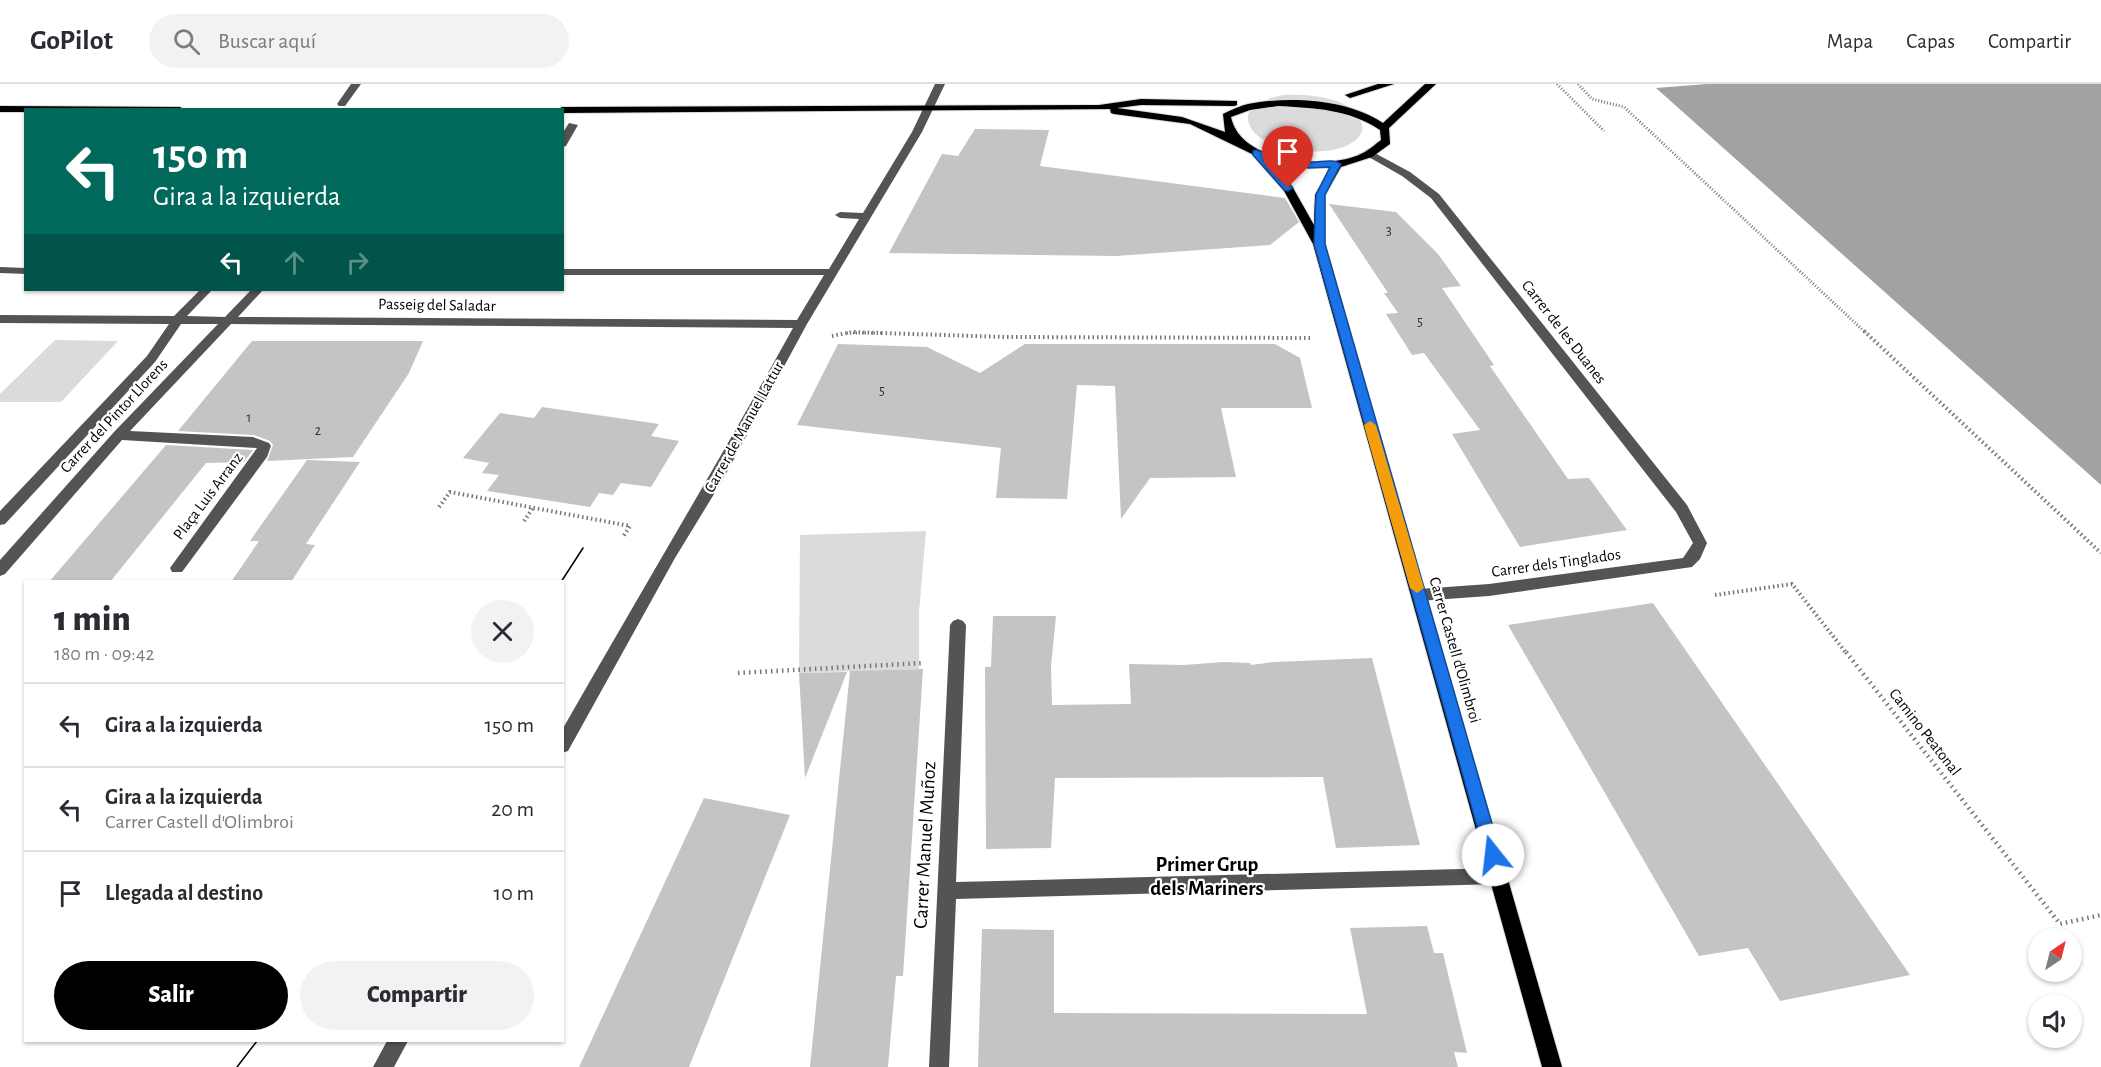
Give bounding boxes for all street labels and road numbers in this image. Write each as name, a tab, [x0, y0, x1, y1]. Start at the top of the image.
street label: Carrer de les Duanes	[1519, 277, 1609, 387]
street label: Passeig del Saladar	[378, 296, 497, 314]
street label: Carrer del Pintor Llorens	[57, 356, 171, 476]
street label: Carrer de Manuel Lattur	[701, 358, 787, 495]
street label: Plaça Luis Arranz	[170, 449, 246, 542]
street label: Carrer dels Tinglados	[1490, 546, 1622, 580]
street label: Carrer Castell d'Olimbroi	[1426, 575, 1484, 725]
street label: Camino Peatonal	[1886, 685, 1964, 779]
street label: Carrer Manuel Muñoz	[911, 761, 939, 929]

